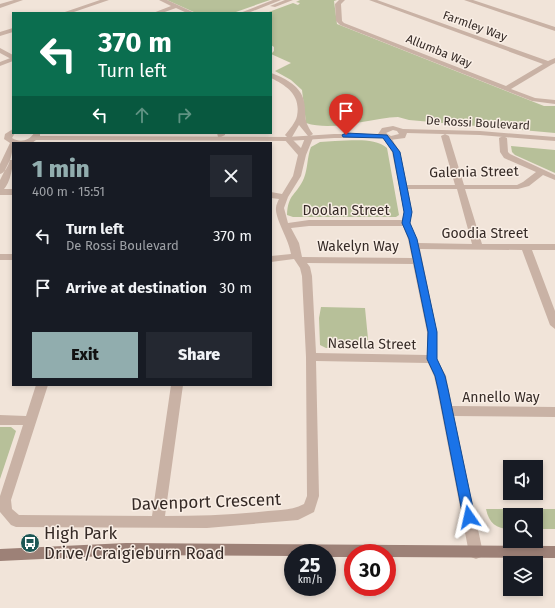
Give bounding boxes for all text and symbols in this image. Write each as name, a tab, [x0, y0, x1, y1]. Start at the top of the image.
street label: Farmley Way	[441, 8, 509, 44]
text: 370 m	[98, 26, 172, 59]
icon: left	[32, 28, 84, 80]
street label: Allumba Way	[404, 31, 474, 71]
text: Turn left	[98, 60, 167, 82]
pin	[329, 94, 363, 135]
icon: arrive	[335, 100, 357, 122]
icon: left	[89, 104, 111, 126]
icon: ahead	[131, 104, 153, 126]
icon: right	[173, 104, 195, 126]
street label: De Rossi Boulevard	[426, 113, 530, 133]
text: 1 min	[32, 155, 90, 183]
button: close	[210, 155, 252, 197]
street label: Galenia Street	[429, 163, 520, 181]
text: 400 m · 15:51	[32, 184, 105, 199]
street label: Doolan Street	[303, 202, 390, 219]
text: Turn left	[66, 220, 124, 238]
icon: left	[32, 225, 54, 247]
street label: Goodia Street	[442, 225, 529, 242]
text: 370 m	[213, 227, 252, 245]
text: De Rossi Boulevard	[66, 238, 179, 253]
street label: Wakelyn Way	[317, 238, 399, 255]
icon: arrive	[32, 277, 54, 299]
text: Arrive at destination	[66, 279, 207, 297]
text: 30 m	[219, 279, 252, 297]
button: Exit	[32, 332, 138, 378]
button: Share	[146, 332, 252, 378]
street label: Nasella Street	[328, 335, 417, 353]
street label: Annello Way	[462, 389, 540, 406]
map controls	[503, 460, 543, 596]
button: sound	[503, 460, 543, 500]
street label: Davenport Crescent	[131, 489, 282, 515]
position arrow	[448, 496, 490, 538]
button: search	[503, 508, 543, 548]
place label: High Park Drive/Craigieburn Road	[44, 523, 225, 564]
bus stop icon: High Park Drive/Craigieburn Road	[19, 532, 41, 554]
speed limit sign: 30	[344, 544, 396, 596]
text: 25	[299, 553, 321, 577]
button: layers	[503, 556, 543, 596]
text: km/h	[298, 574, 322, 586]

